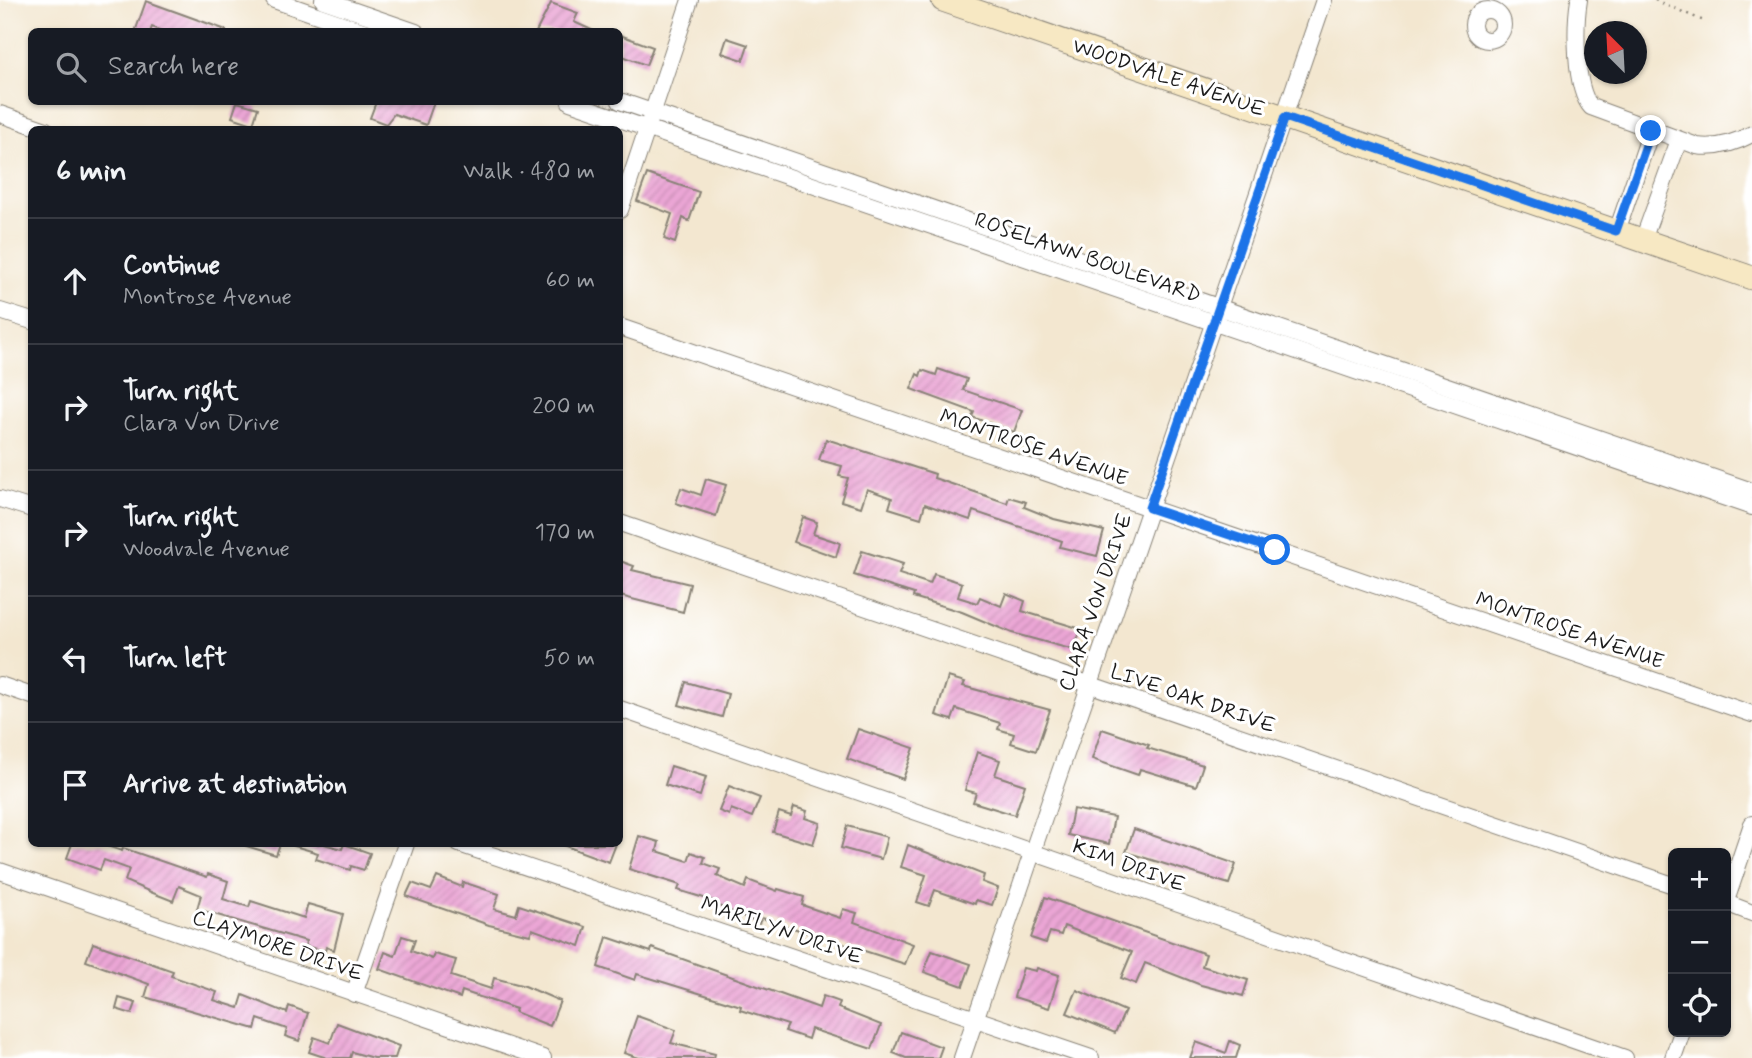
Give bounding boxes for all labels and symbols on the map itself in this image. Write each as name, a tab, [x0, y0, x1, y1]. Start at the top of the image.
north arrow	[1584, 21, 1647, 84]
street label: WOODVALE AVENUE	[1069, 32, 1269, 124]
route end	[1635, 115, 1666, 146]
street label: ROSELAWN BOULEVARD	[971, 206, 1205, 310]
street label: MONTROSE AVENUE	[936, 403, 1131, 493]
street label: CLARA VON DRIVE	[1052, 510, 1140, 695]
route start	[1259, 534, 1290, 565]
street label: MONTROSE AVENUE	[1472, 586, 1667, 676]
street label: LIVE OAK DRIVE	[1106, 658, 1279, 740]
street label: KIM DRIVE	[1068, 833, 1189, 899]
street label: MARILYN DRIVE	[697, 890, 866, 972]
street label: CLAYMORE DRIVE	[188, 904, 367, 988]

